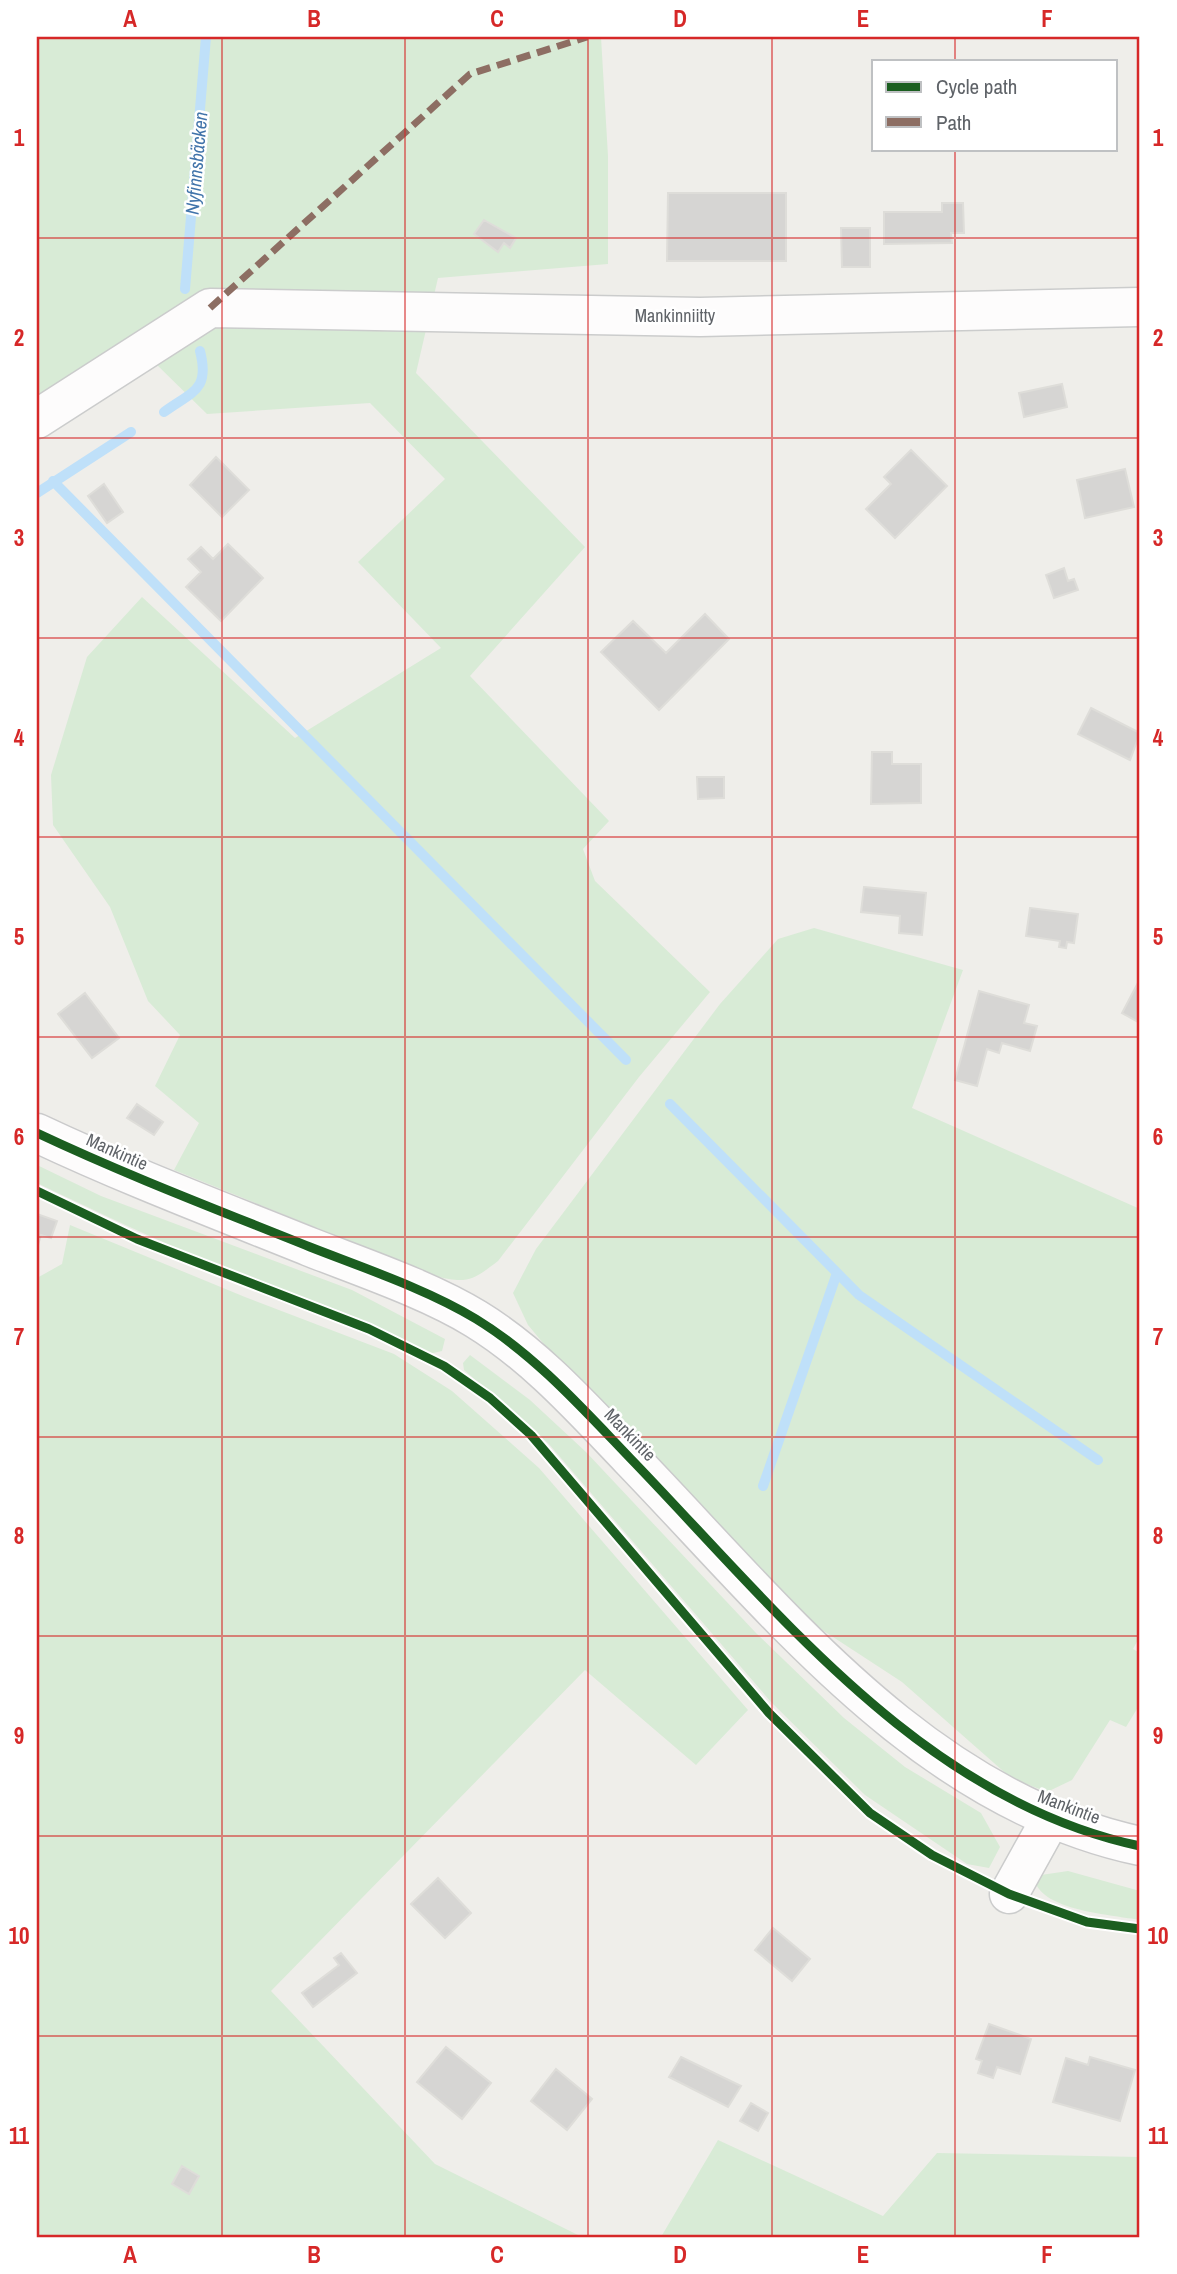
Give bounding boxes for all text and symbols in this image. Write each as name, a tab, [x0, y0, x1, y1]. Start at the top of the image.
text: A	[123, 3, 137, 34]
text: B	[307, 3, 321, 34]
text: C	[490, 3, 504, 34]
text: D	[673, 3, 687, 34]
text: E	[857, 3, 869, 34]
text: F	[1041, 3, 1053, 34]
legend	[872, 60, 1118, 150]
text: Cycle path	[936, 72, 1017, 101]
text: Path	[936, 108, 971, 137]
water label: Nyfinnsbäcken	[179, 111, 213, 215]
text: 1	[14, 122, 25, 153]
text: 1	[1153, 122, 1164, 153]
street label: Mankinniitty	[635, 303, 716, 328]
text: 2	[14, 322, 24, 353]
text: 2	[1153, 322, 1163, 353]
text: 3	[14, 522, 24, 553]
text: 3	[1153, 522, 1163, 553]
text: 4	[14, 722, 25, 753]
text: 4	[1153, 722, 1164, 753]
text: 5	[14, 921, 24, 952]
text: 5	[1153, 921, 1163, 952]
text: 6	[14, 1121, 24, 1152]
text: 6	[1153, 1121, 1163, 1152]
street label: Mankintie	[83, 1127, 152, 1176]
text: 7	[14, 1321, 24, 1352]
text: 7	[1153, 1321, 1163, 1352]
street label: Mankintie	[599, 1403, 662, 1467]
text: 8	[14, 1520, 24, 1551]
text: 8	[1153, 1520, 1163, 1551]
text: 9	[14, 1720, 24, 1751]
text: 9	[1153, 1720, 1163, 1751]
street label: Mankintie	[1034, 1783, 1104, 1830]
text: 10	[9, 1920, 29, 1951]
text: 10	[1148, 1920, 1168, 1951]
text: 11	[9, 2120, 29, 2151]
text: 11	[1148, 2120, 1168, 2151]
text: A	[123, 2239, 137, 2270]
text: B	[307, 2239, 321, 2270]
text: C	[490, 2239, 504, 2270]
text: D	[673, 2239, 687, 2270]
text: E	[857, 2239, 869, 2270]
text: F	[1041, 2239, 1053, 2270]

